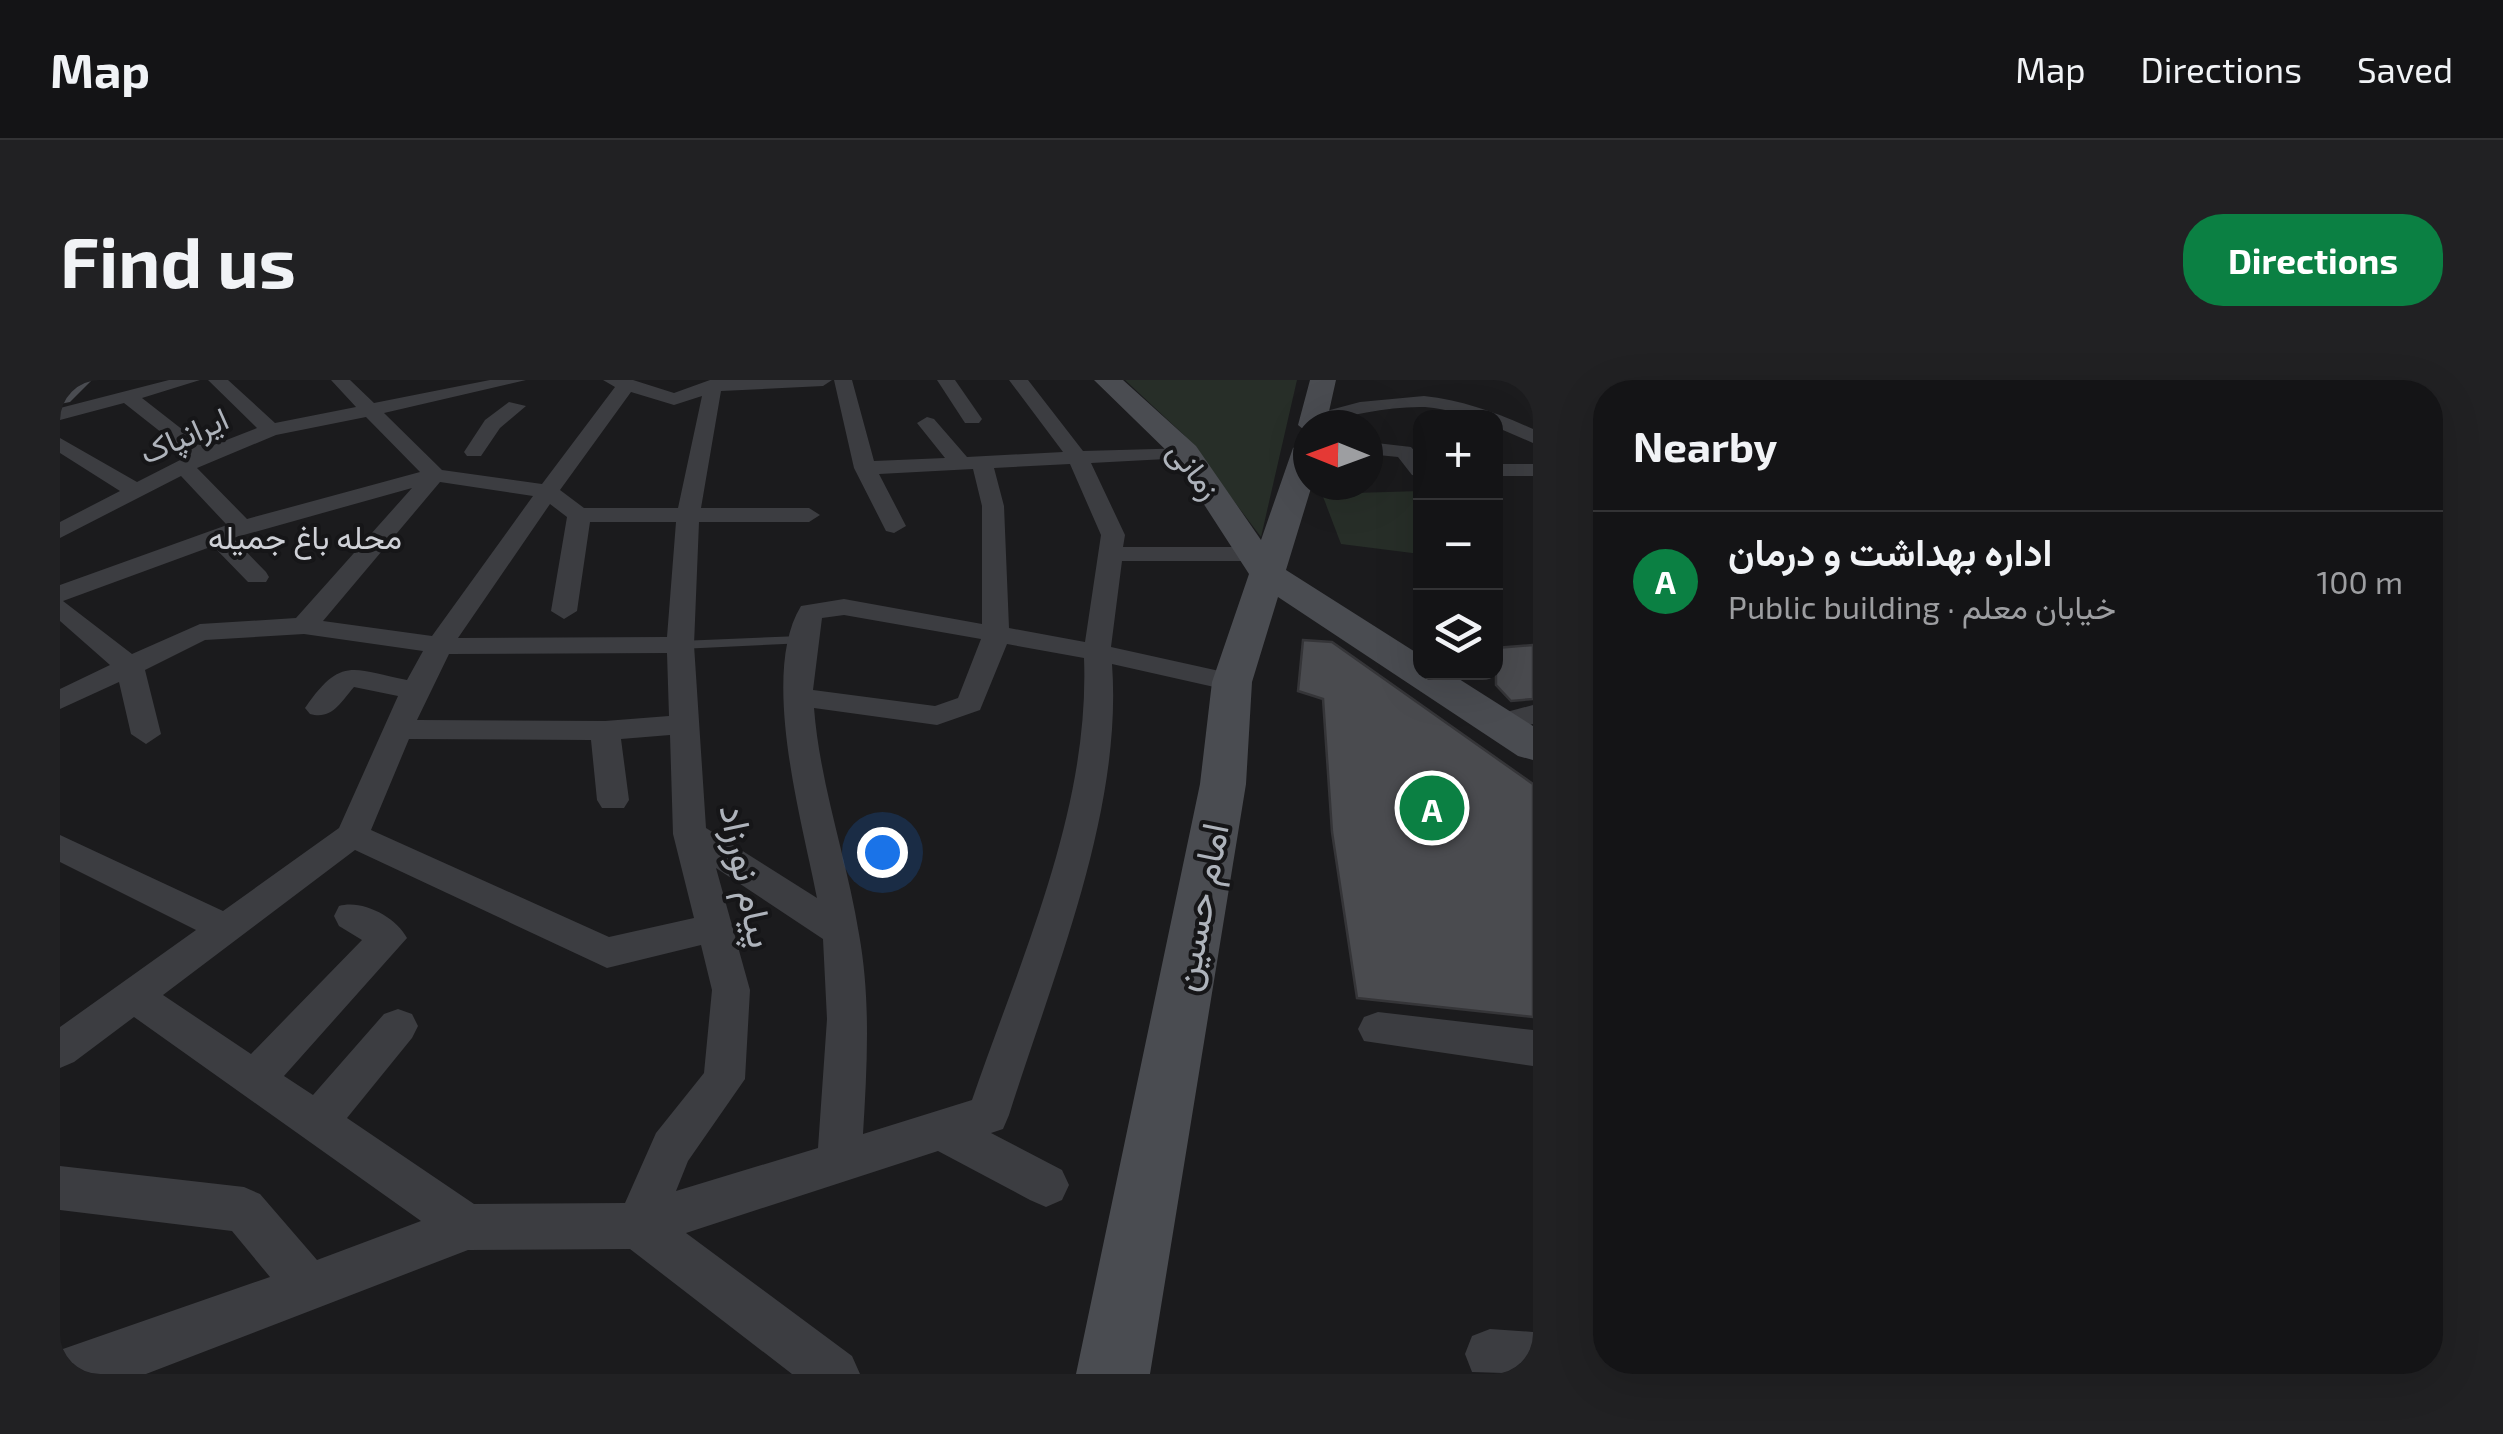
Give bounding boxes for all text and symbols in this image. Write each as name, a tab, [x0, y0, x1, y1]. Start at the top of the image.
text: Map	[50, 40, 150, 98]
text: Map	[2015, 48, 2086, 90]
text: Directions	[2141, 48, 2302, 90]
text: Saved	[2357, 48, 2453, 90]
button: Directions	[2183, 214, 2443, 306]
text: Find us	[60, 218, 296, 302]
street label: ایرانپاک	[133, 398, 236, 475]
north arrow	[1293, 410, 1383, 500]
map controls	[1413, 410, 1503, 680]
button: +	[1413, 410, 1503, 500]
text: Nearby	[1633, 420, 1777, 470]
street label: زمانی	[1159, 432, 1230, 507]
button: −	[1413, 500, 1503, 590]
district label: محله باغ‌ جمیله	[208, 517, 402, 560]
text: اداره بهداشت و درمان	[1728, 528, 2052, 574]
text: A	[1655, 562, 1676, 600]
text: 100 m	[2317, 562, 2403, 600]
text: Public building · خیابان معلم	[1728, 587, 2116, 625]
button: layers	[1413, 590, 1503, 680]
pin: A	[1400, 770, 1464, 846]
street label: پیام نورزاد	[706, 800, 787, 953]
street label: امام حسین	[1159, 819, 1241, 995]
your location	[857, 827, 908, 878]

